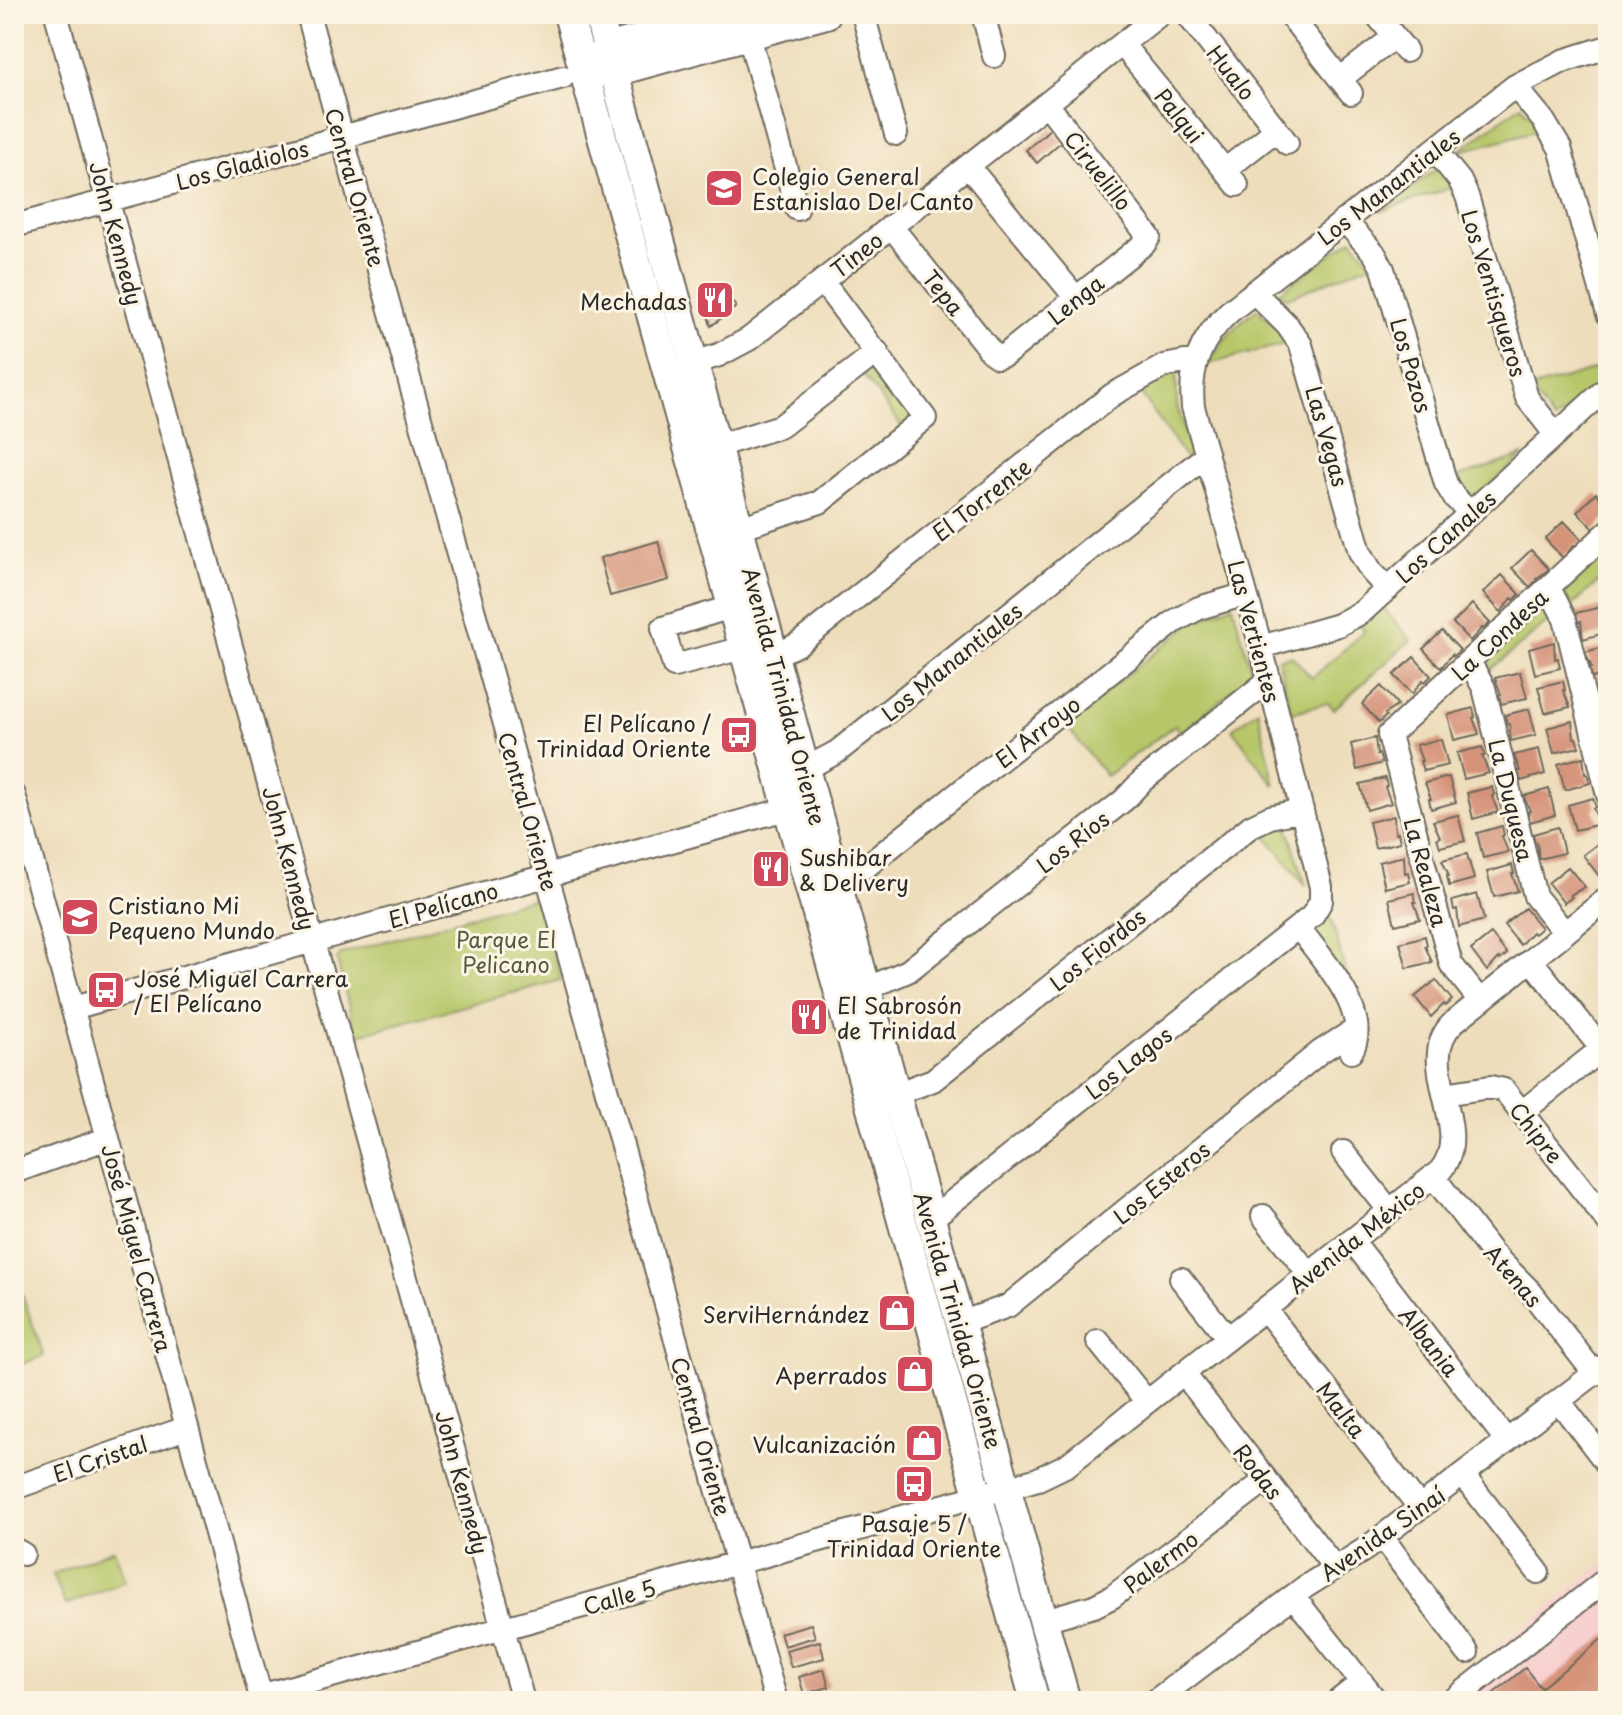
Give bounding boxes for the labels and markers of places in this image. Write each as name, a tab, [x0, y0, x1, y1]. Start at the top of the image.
place label: Colegio General Estanislao Del Canto	[752, 159, 974, 217]
school or university icon: Colegio General Estanislao Del Canto	[703, 167, 745, 209]
restaurant icon: Mechadas	[694, 279, 736, 321]
place label: Mechadas	[580, 284, 687, 317]
place label: El Pelícano / Trinidad Oriente	[537, 706, 711, 764]
bus stop icon: El Pelícano / Trinidad Oriente	[718, 714, 760, 756]
place label: Sushibar & Delivery	[799, 840, 909, 898]
restaurant icon: Sushibar & Delivery	[750, 848, 792, 890]
place label: Cristiano Mi Pequeno Mundo	[108, 888, 275, 946]
school or university icon: Cristiano Mi Pequeno Mundo	[59, 896, 101, 938]
place label: José Miguel Carrera / El Pelícano	[134, 961, 349, 1019]
bus stop icon: José Miguel Carrera / El Pelícano	[85, 969, 127, 1011]
place label: El Sabrosón de Trinidad	[837, 988, 962, 1046]
restaurant icon: El Sabrosón de Trinidad	[788, 996, 830, 1038]
shop icon: ServiHernández	[876, 1292, 918, 1334]
place label: ServiHernández	[703, 1297, 869, 1330]
shop icon: Aperrados	[894, 1353, 936, 1395]
place label: Aperrados	[775, 1358, 887, 1391]
shop icon: Vulcanización	[903, 1422, 945, 1464]
place label: Vulcanización	[752, 1427, 896, 1460]
bus stop icon: Pasaje 5 / Trinidad Oriente	[893, 1463, 935, 1505]
place label: Pasaje 5 / Trinidad Oriente	[827, 1506, 1001, 1564]

